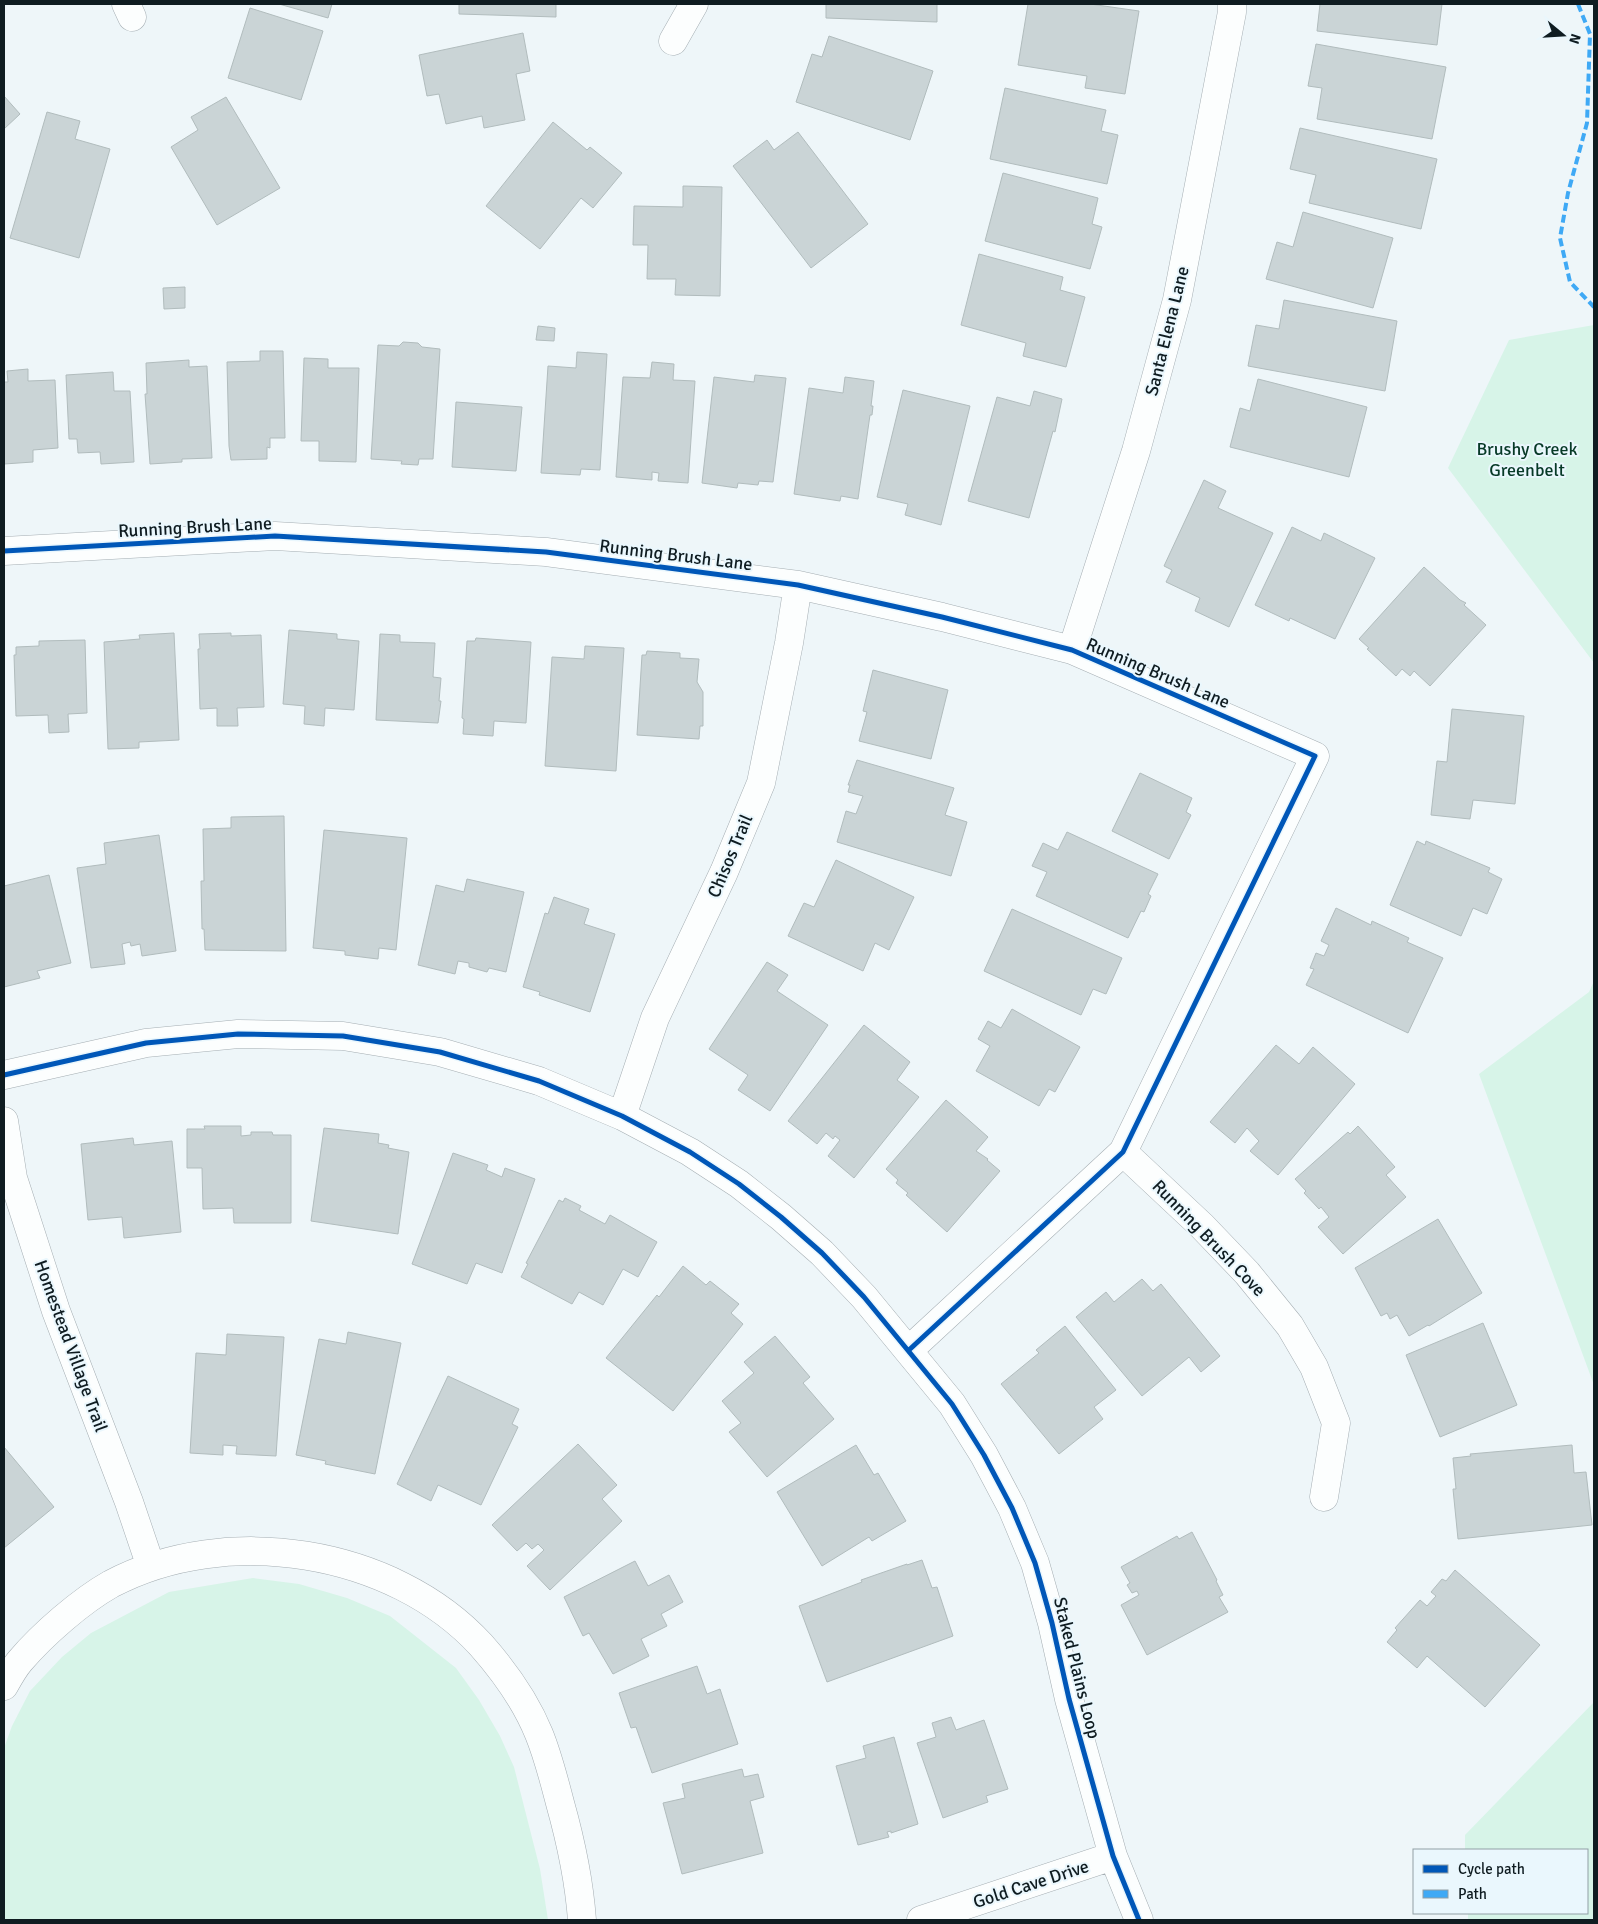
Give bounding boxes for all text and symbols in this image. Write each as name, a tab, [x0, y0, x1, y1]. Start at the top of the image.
north arrow	[1538, 10, 1588, 60]
text: N	[1565, 32, 1584, 46]
street label: Santa Elena Lane	[1140, 264, 1194, 398]
park label: Brushy Creek Greenbelt	[1476, 438, 1578, 481]
street label: Running Brush Lane	[118, 512, 272, 542]
street label: Running Brush Lane	[598, 535, 754, 575]
street label: Running Brush Lane	[1083, 633, 1233, 713]
street label: Chisos Trail	[703, 811, 757, 901]
street label: Running Brush Cove	[1148, 1175, 1270, 1301]
street label: Homestead Village Trail	[30, 1257, 112, 1435]
street label: Staked Plains Loop	[1049, 1595, 1105, 1741]
legend	[1413, 1849, 1588, 1914]
street label: Gold Cave Drive	[970, 1855, 1092, 1913]
text: Cycle path	[1458, 1860, 1525, 1878]
text: Path	[1458, 1885, 1487, 1903]

